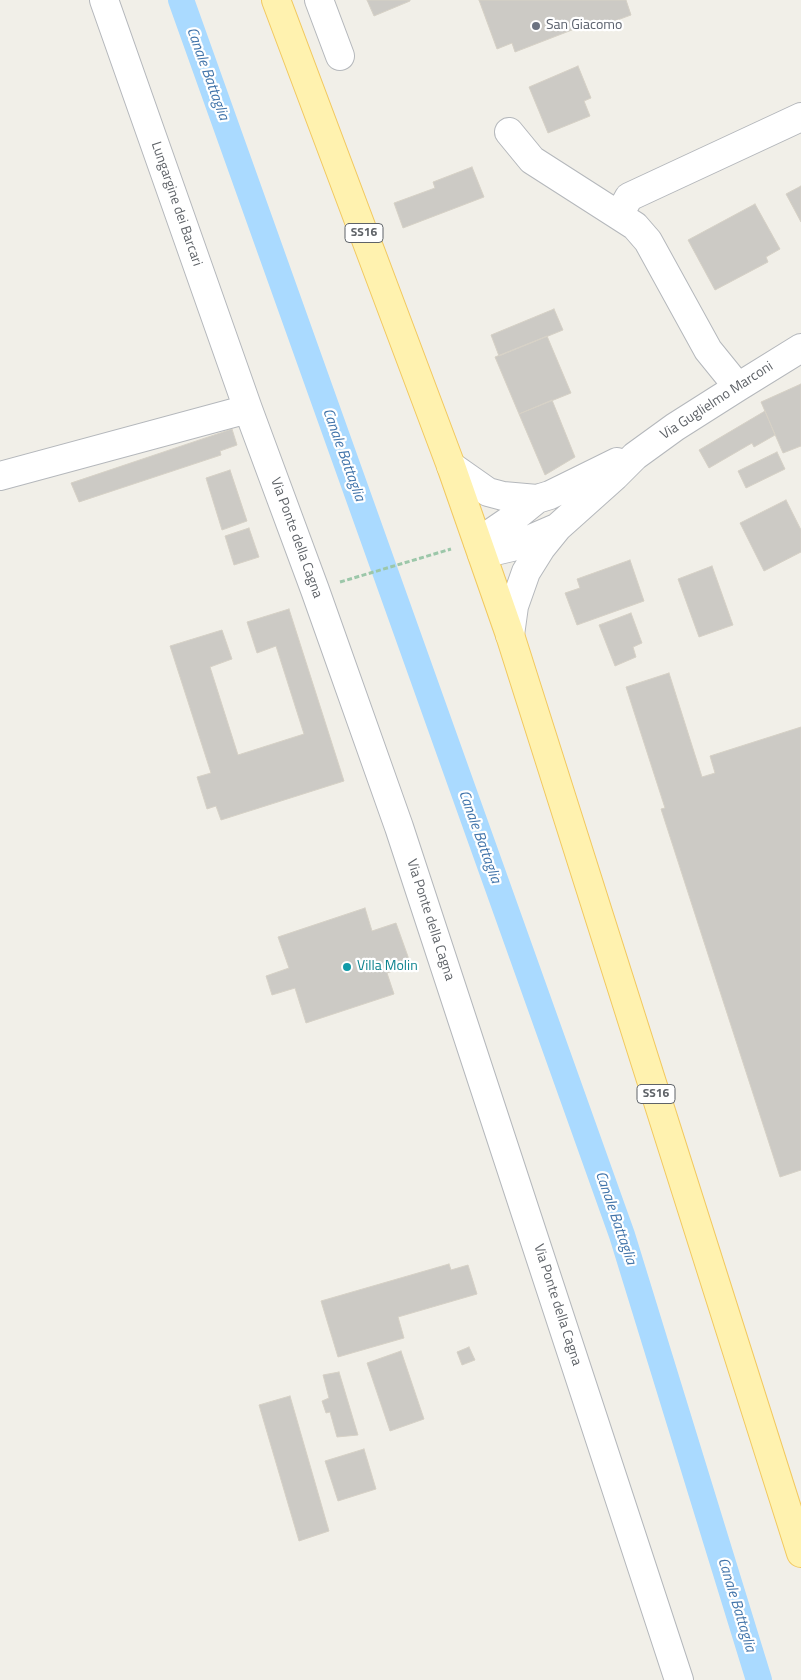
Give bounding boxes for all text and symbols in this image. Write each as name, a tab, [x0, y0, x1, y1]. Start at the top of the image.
place label: San Giacomo	[546, 18, 622, 34]
marker: San Giacomo	[530, 20, 542, 32]
water label: Canale Battaglia	[182, 25, 232, 123]
street label: Lungargine dei Barcari	[147, 140, 205, 268]
road number: SS16	[345, 224, 383, 242]
street label: Via Guglielmo Marconi	[658, 358, 776, 444]
water label: Canale Battaglia	[318, 406, 368, 504]
street label: Via Ponte della Cagna	[266, 476, 326, 600]
water label: Canale Battaglia	[454, 788, 504, 886]
street label: Via Ponte della Cagna	[402, 857, 458, 983]
place label: Villa Molin	[357, 959, 418, 975]
marker: Villa Molin	[341, 961, 353, 973]
road number: SS16	[637, 1084, 675, 1104]
water label: Canale Battaglia	[591, 1169, 639, 1267]
street label: Via Ponte della Cagna	[529, 1242, 585, 1368]
water label: Canale Battaglia	[713, 1556, 759, 1654]

